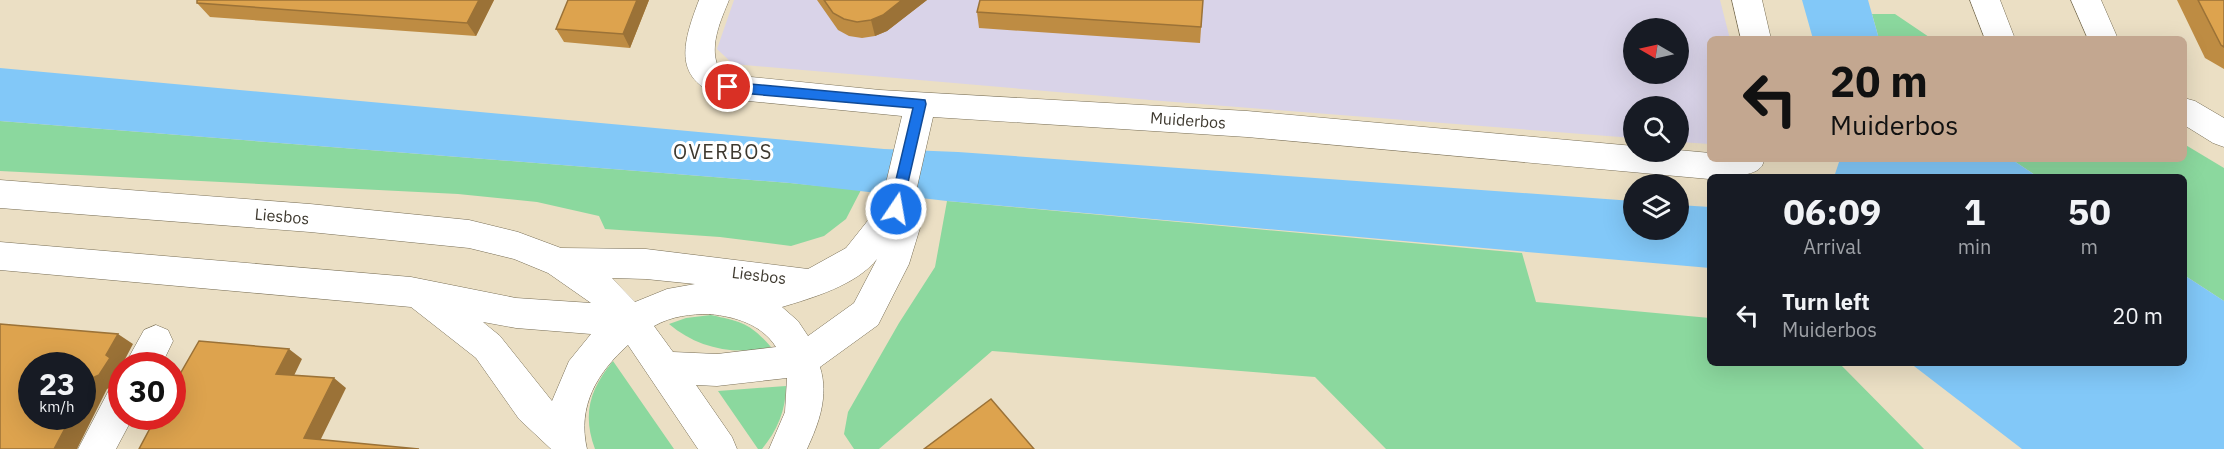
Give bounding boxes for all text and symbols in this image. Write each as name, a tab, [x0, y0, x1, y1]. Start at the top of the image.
north arrow	[1623, 18, 1689, 84]
map controls	[1623, 18, 1689, 240]
text: 20 m	[1830, 54, 1928, 109]
icon: left	[1731, 60, 1809, 138]
pin	[702, 61, 753, 112]
icon: arrive	[711, 70, 744, 103]
button: search	[1623, 96, 1689, 162]
street label: Muiderbos	[1149, 107, 1227, 133]
text: Muiderbos	[1830, 107, 1958, 142]
district label: OVERBOS	[673, 138, 773, 165]
button: layers	[1623, 174, 1689, 240]
position arrow	[864, 177, 928, 241]
text: 06:09	[1783, 188, 1881, 235]
text: 1	[1964, 188, 1985, 235]
text: 50	[2068, 188, 2111, 235]
street label: Liesbos	[254, 204, 310, 228]
text: Arrival	[1803, 233, 1861, 260]
text: min	[1958, 233, 1991, 260]
text: m	[2080, 233, 2098, 260]
street label: Liesbos	[731, 262, 787, 288]
text: Turn left	[1782, 287, 1870, 316]
icon: left	[1731, 299, 1764, 332]
text: 20 m	[2112, 301, 2163, 330]
text: Muiderbos	[1782, 316, 1877, 343]
speed limit sign: 30	[108, 352, 186, 430]
text: 23	[39, 364, 75, 403]
text: km/h	[39, 397, 75, 416]

